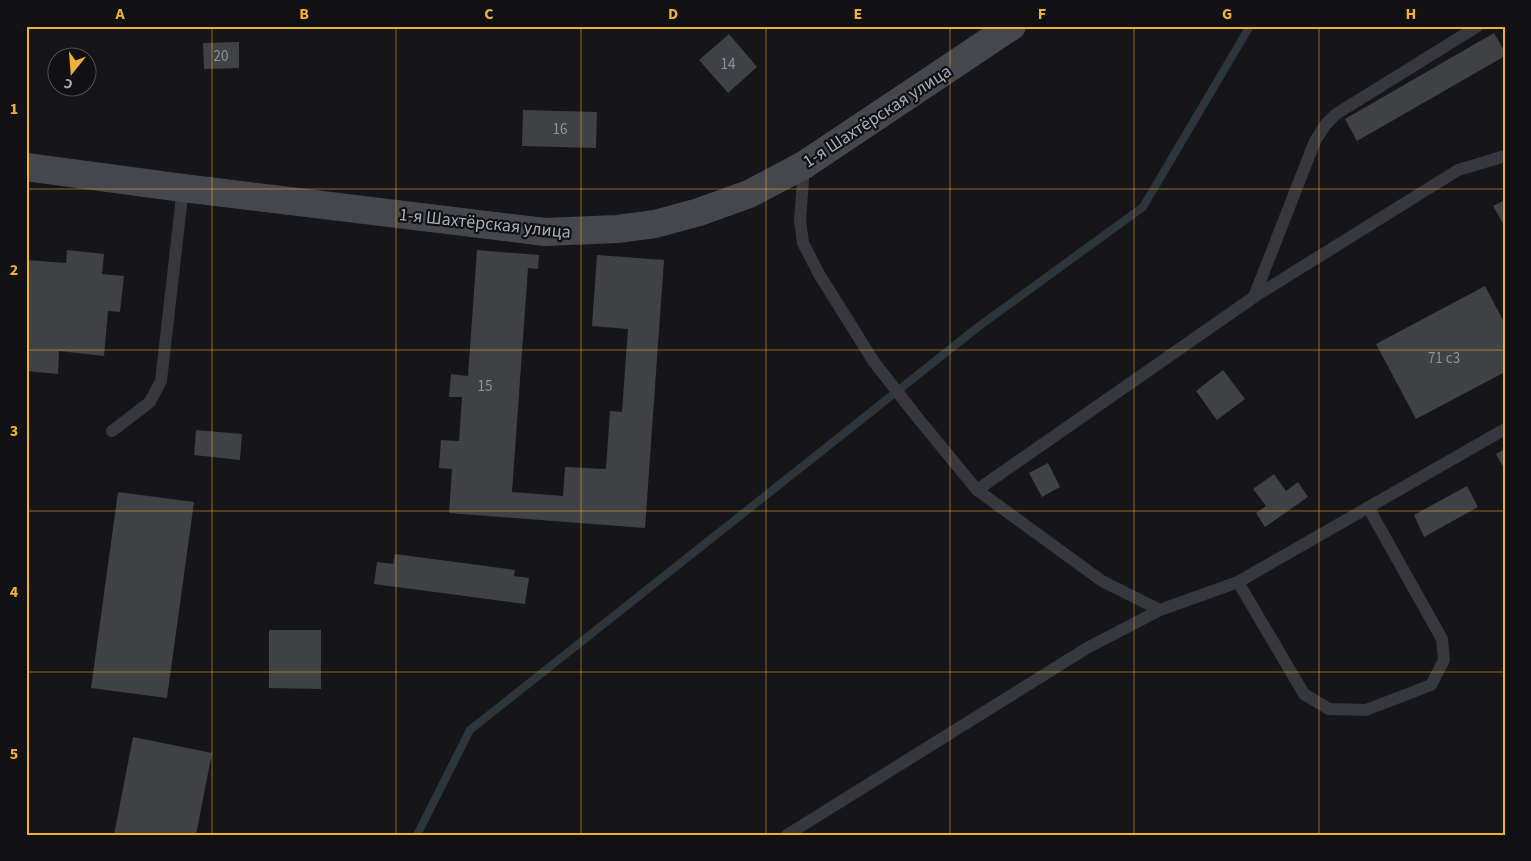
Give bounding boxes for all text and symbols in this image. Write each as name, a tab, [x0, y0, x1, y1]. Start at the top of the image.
text: A	[114, 3, 125, 25]
text: B	[299, 3, 309, 25]
text: C	[484, 3, 494, 25]
text: D	[668, 3, 678, 25]
text: E	[854, 3, 862, 25]
text: F	[1038, 3, 1046, 25]
text: G	[1222, 3, 1232, 25]
text: H	[1406, 3, 1416, 25]
house number: 20	[214, 46, 228, 67]
north arrow	[48, 48, 98, 98]
house number: 14	[721, 54, 736, 75]
street label: 1-я Шахтёрская улица	[798, 59, 957, 174]
text: С	[62, 73, 75, 94]
text: 1	[10, 98, 18, 120]
house number: 16	[553, 119, 567, 140]
street label: 1-я Шахтёрская улица	[398, 202, 572, 245]
text: 2	[10, 259, 18, 281]
house number: 71 с3	[1428, 348, 1460, 369]
house number: 15	[478, 376, 492, 397]
text: 3	[10, 420, 18, 442]
text: 4	[10, 581, 19, 603]
text: 5	[10, 743, 18, 765]

